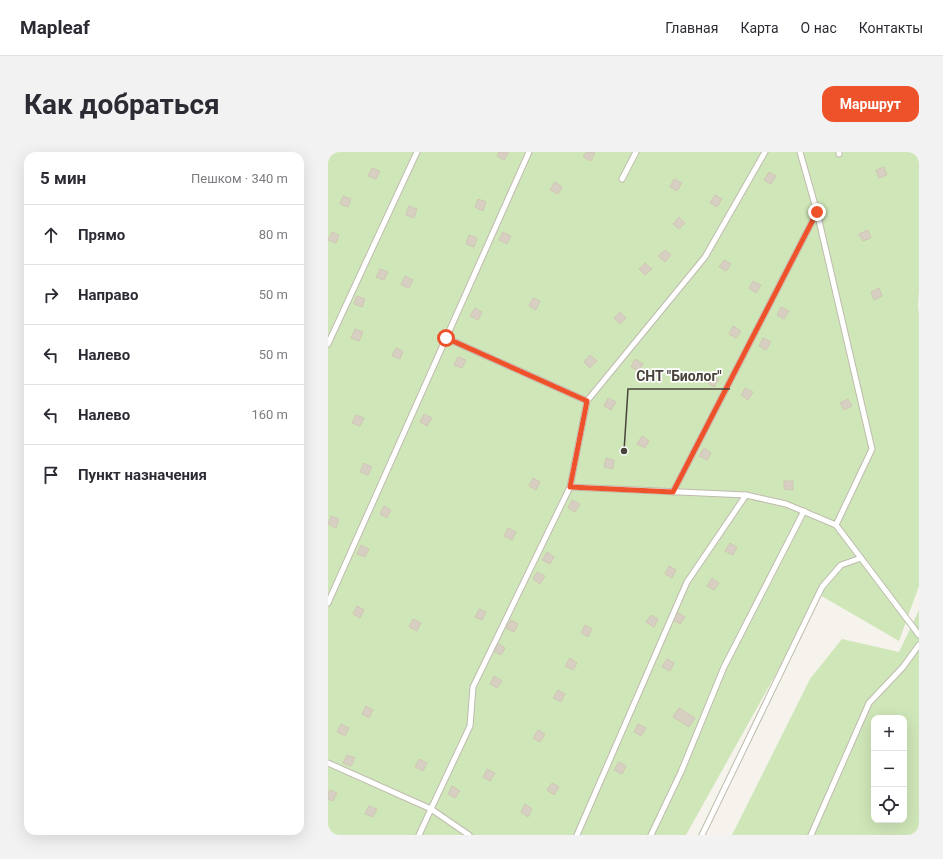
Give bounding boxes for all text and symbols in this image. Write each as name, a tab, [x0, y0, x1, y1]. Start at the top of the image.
text: Mapleaf	[20, 16, 90, 39]
text: Главная	[665, 20, 718, 36]
text: Карта	[740, 20, 779, 36]
text: О нас	[801, 20, 837, 36]
text: Контакты	[859, 20, 923, 36]
button: Маршрут	[822, 86, 919, 122]
text: Как добраться	[24, 88, 220, 121]
text: 5 мин	[40, 168, 86, 188]
text: Пешком · 340 m	[191, 171, 288, 186]
route end	[808, 203, 826, 221]
icon: ahead	[40, 224, 62, 246]
text: Прямо	[78, 226, 125, 244]
text: 80 m	[259, 227, 288, 242]
icon: right	[40, 284, 62, 306]
text: Направо	[78, 286, 139, 304]
text: 50 m	[259, 287, 288, 302]
route start	[437, 329, 455, 347]
icon: left	[40, 344, 62, 366]
text: Налево	[78, 346, 130, 364]
text: 50 m	[259, 347, 288, 362]
callout: СНТ "Биолог"	[628, 363, 730, 389]
text: СНТ "Биолог"	[636, 368, 722, 384]
icon: left	[40, 404, 62, 426]
text: Налево	[78, 406, 130, 424]
text: 160 m	[251, 407, 288, 422]
icon: arrive	[40, 464, 62, 486]
text: Пункт назначения	[78, 466, 207, 484]
map controls	[871, 715, 907, 823]
button: +	[871, 715, 907, 751]
button: −	[871, 751, 907, 787]
button: locate	[871, 787, 907, 823]

